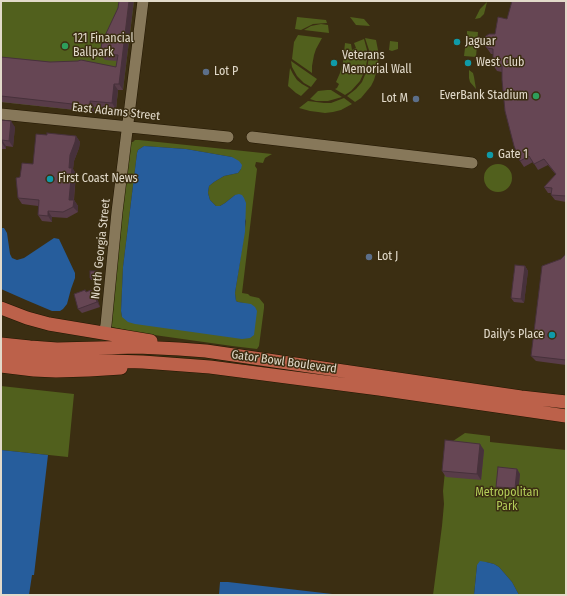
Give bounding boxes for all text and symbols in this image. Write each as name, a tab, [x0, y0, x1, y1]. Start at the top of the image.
place label: 121 Financial Ballpark	[73, 32, 134, 60]
place label: Jaguar	[465, 35, 496, 49]
marker: Jaguar	[452, 37, 462, 47]
marker: 121 Financial Ballpark	[60, 41, 70, 51]
place label: Veterans Memorial Wall	[342, 49, 412, 77]
place label: West Club	[476, 56, 524, 70]
marker: Veterans Memorial Wall	[329, 58, 339, 68]
marker: West Club	[463, 58, 473, 68]
place label: Lot P	[214, 65, 238, 79]
marker: Lot P	[201, 67, 211, 77]
place label: EverBank Stadium	[439, 89, 528, 103]
marker: EverBank Stadium	[531, 91, 541, 101]
place label: Lot M	[381, 92, 408, 106]
marker: Lot M	[411, 94, 421, 104]
street label: East Adams Street	[71, 100, 161, 124]
place label: Gate 1	[498, 148, 528, 162]
marker: Gate 1	[485, 150, 495, 160]
place label: First Coast News	[58, 172, 138, 186]
marker: First Coast News	[45, 174, 55, 184]
street label: North Georgia Street	[89, 198, 113, 300]
place label: Lot J	[377, 250, 398, 264]
marker: Lot J	[364, 252, 374, 262]
place label: Daily's Place	[484, 328, 544, 342]
marker: Daily's Place	[547, 330, 557, 340]
street label: Gator Bowl Boulevard	[231, 347, 337, 377]
park label: Metropolitan Park	[475, 486, 539, 514]

